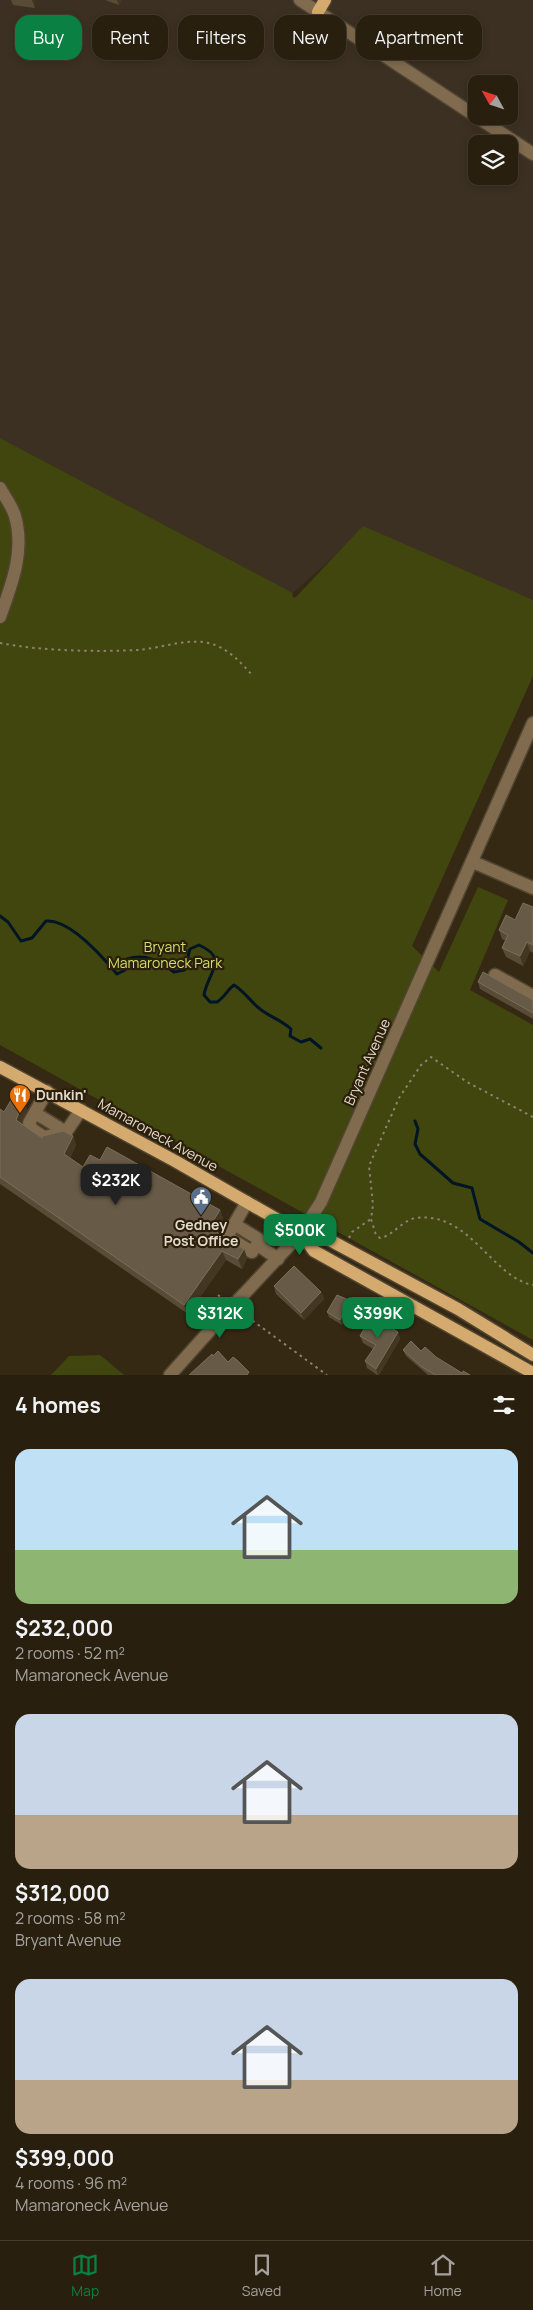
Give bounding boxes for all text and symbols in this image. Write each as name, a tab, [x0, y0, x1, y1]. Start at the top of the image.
chip: Buy	[15, 15, 82, 60]
chip: Rent	[92, 15, 168, 60]
chip: Filters	[178, 15, 264, 60]
chip: New	[274, 15, 346, 60]
chip: Apartment	[356, 15, 482, 60]
north arrow	[468, 75, 518, 125]
map controls	[468, 75, 518, 185]
button: layers	[468, 135, 518, 185]
park label: Bryant Mamaroneck Park	[108, 937, 223, 972]
street label: Bryant Avenue	[339, 1015, 394, 1108]
restaurant icon: Dunkin'	[8, 1083, 32, 1114]
place label: Dunkin'	[36, 1085, 87, 1104]
street label: Mamaroneck Avenue	[95, 1094, 222, 1175]
pin: $232K	[81, 1164, 151, 1206]
text: $232K	[92, 1169, 140, 1191]
public building icon: Gedney Post Office	[189, 1185, 213, 1216]
pin: $500K	[265, 1214, 335, 1256]
place label: Gedney Post Office	[164, 1215, 238, 1250]
text: $500K	[275, 1219, 325, 1241]
pin: $312K	[185, 1296, 255, 1339]
pin: $399K	[343, 1296, 413, 1339]
text: $312K	[197, 1302, 243, 1324]
text: $399K	[353, 1302, 403, 1324]
text: 4 homes	[15, 1391, 101, 1419]
icon: filters	[490, 1391, 518, 1419]
icon: home	[222, 1482, 312, 1572]
text: $232,000	[15, 1614, 113, 1642]
text: 2 rooms · 52 m²	[15, 1642, 125, 1664]
text: Mamaroneck Avenue	[15, 1664, 168, 1686]
icon: home	[222, 1747, 312, 1837]
text: $312,000	[15, 1879, 110, 1907]
text: 2 rooms · 58 m²	[15, 1907, 126, 1929]
text: Bryant Avenue	[15, 1929, 121, 1951]
icon: home	[222, 2012, 312, 2102]
text: $399,000	[15, 2144, 114, 2172]
text: 4 rooms · 96 m²	[15, 2172, 127, 2194]
text: Mamaroneck Avenue	[15, 2194, 168, 2216]
tab: Map	[71, 2251, 99, 2300]
tab: Saved	[242, 2251, 281, 2300]
tab: Home	[424, 2251, 462, 2300]

